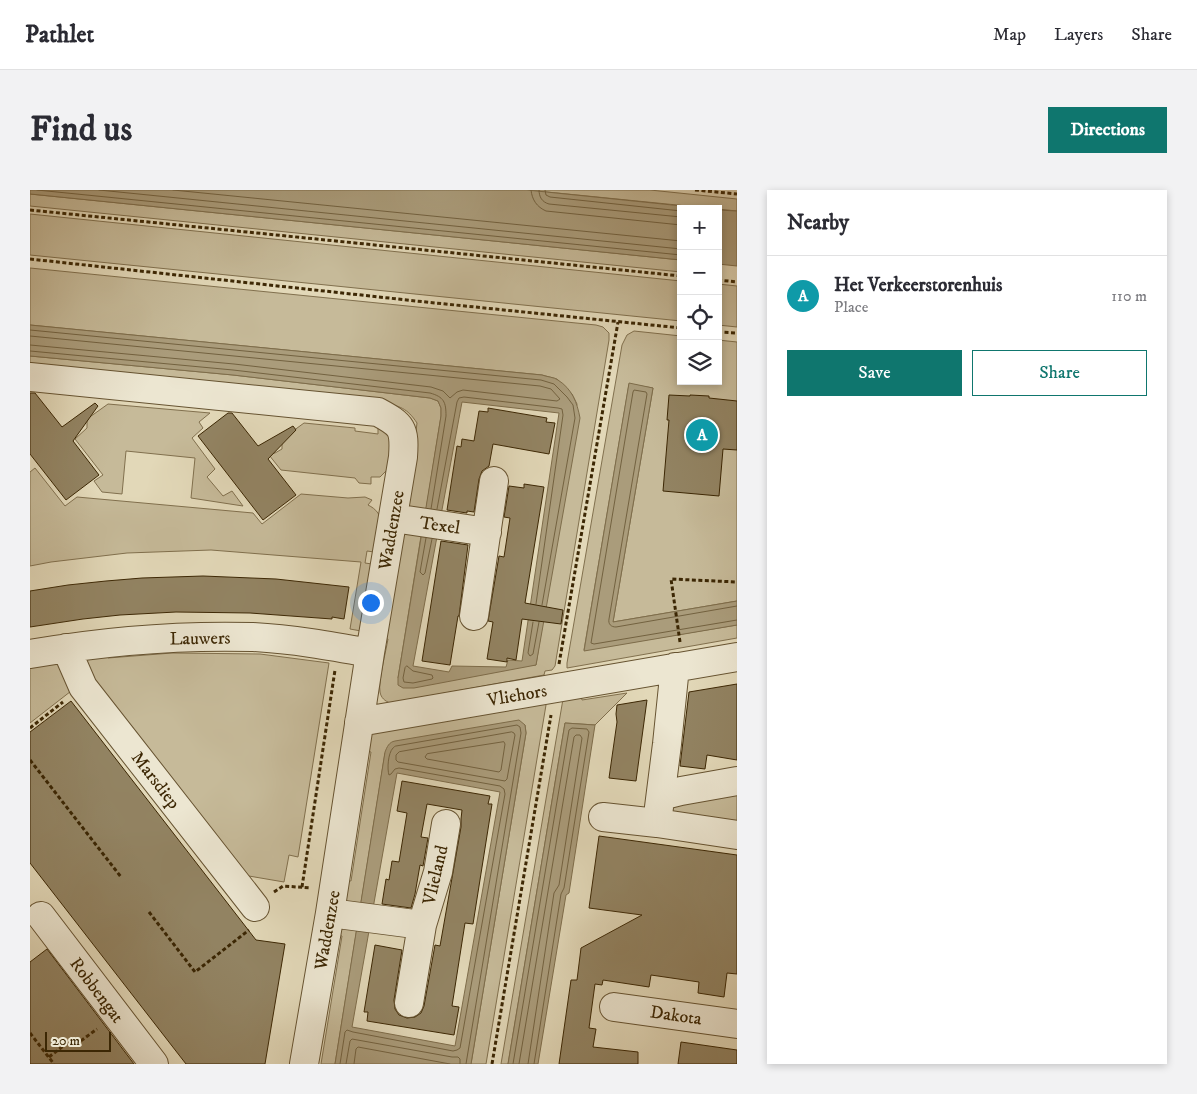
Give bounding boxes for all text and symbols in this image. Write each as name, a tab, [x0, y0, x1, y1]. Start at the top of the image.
text: Pathlet	[25, 20, 94, 50]
text: Map	[993, 24, 1026, 46]
text: Layers	[1054, 24, 1103, 46]
text: Share	[1131, 24, 1172, 46]
button: Directions	[1048, 107, 1167, 153]
text: Find us	[30, 108, 132, 152]
map controls	[677, 205, 722, 385]
button: +	[677, 205, 722, 250]
text: Nearby	[787, 210, 849, 236]
button: −	[677, 250, 722, 295]
text: Het Verkeerstorenhuis	[834, 274, 1002, 297]
text: A	[798, 286, 808, 306]
text: 110 m	[1111, 286, 1147, 306]
button: locate	[677, 295, 722, 340]
text: Place	[834, 297, 868, 317]
button: layers	[677, 340, 722, 385]
button: Save	[787, 350, 962, 396]
button: Share	[972, 350, 1147, 396]
pin: A	[686, 416, 718, 454]
street label: Waddenzee	[374, 489, 410, 573]
street label: Texel	[418, 512, 462, 540]
your location	[358, 590, 384, 616]
street label: Lauwers	[169, 627, 231, 651]
street label: Vliehors	[485, 680, 549, 712]
street label: Marsdiep	[126, 747, 184, 814]
street label: Vlieland	[418, 843, 454, 908]
street label: Waddenzee	[310, 889, 346, 973]
street label: Robbengat	[64, 953, 128, 1028]
street label: Dakota	[649, 1001, 703, 1031]
scale bar	[45, 1029, 111, 1052]
text: 20 m	[52, 1032, 80, 1050]

